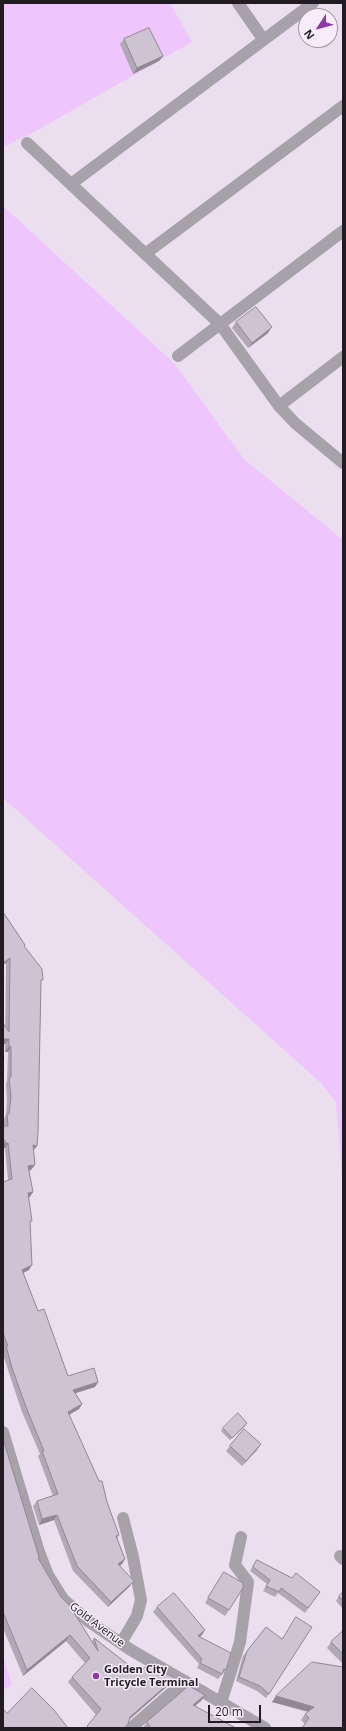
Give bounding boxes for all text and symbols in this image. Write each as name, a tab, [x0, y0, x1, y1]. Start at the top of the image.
north arrow	[298, 8, 338, 48]
text: N	[300, 27, 317, 43]
street label: Gold Avenue	[67, 1600, 127, 1650]
place label: Golden City Tricycle Terminal	[104, 1663, 198, 1689]
marker: Golden City Tricycle Terminal	[91, 1671, 101, 1681]
scale bar	[210, 1697, 263, 1723]
text: 20 m	[215, 1703, 243, 1720]

